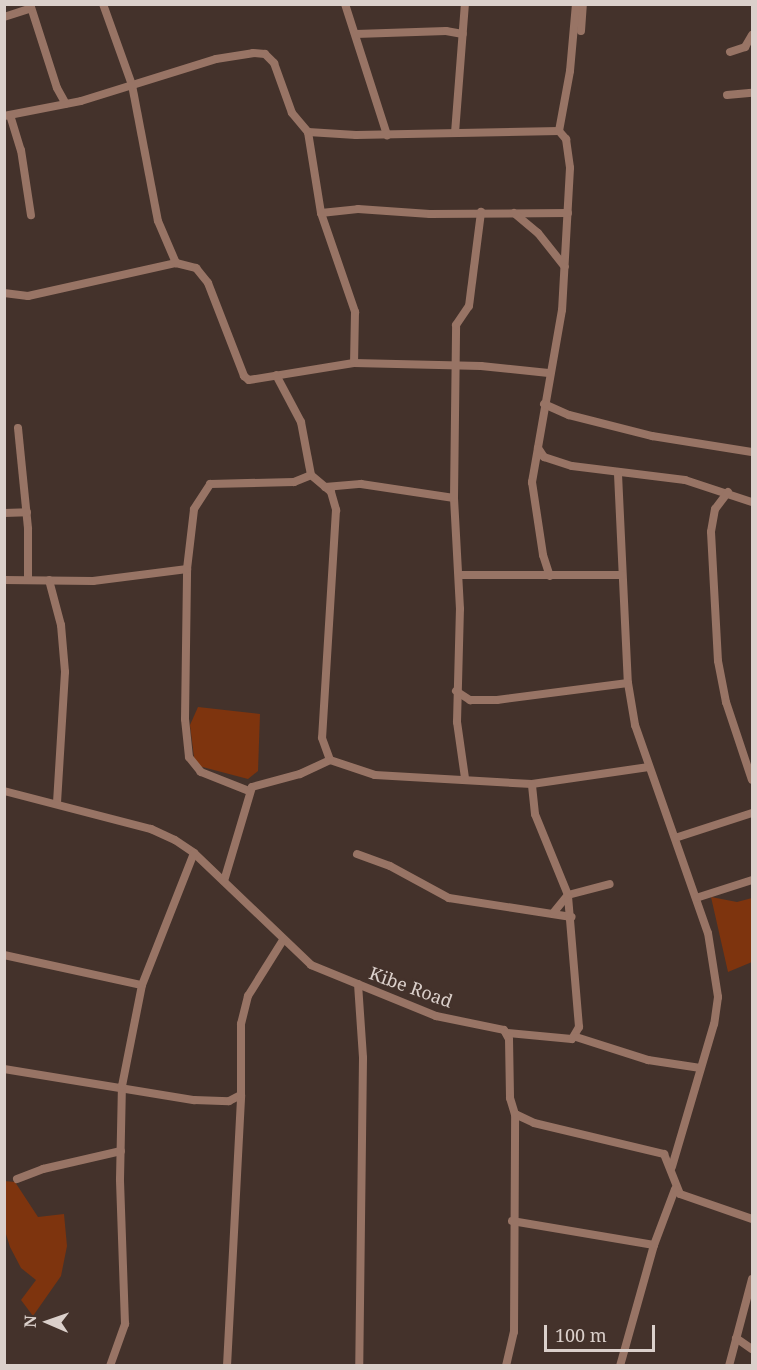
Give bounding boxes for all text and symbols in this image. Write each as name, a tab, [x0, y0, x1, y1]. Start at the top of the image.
street label: Kibe Road	[366, 962, 456, 1012]
north arrow	[18, 1292, 78, 1352]
scale bar	[547, 1313, 658, 1351]
text: N	[19, 1315, 41, 1328]
text: 100 m	[555, 1323, 607, 1347]

